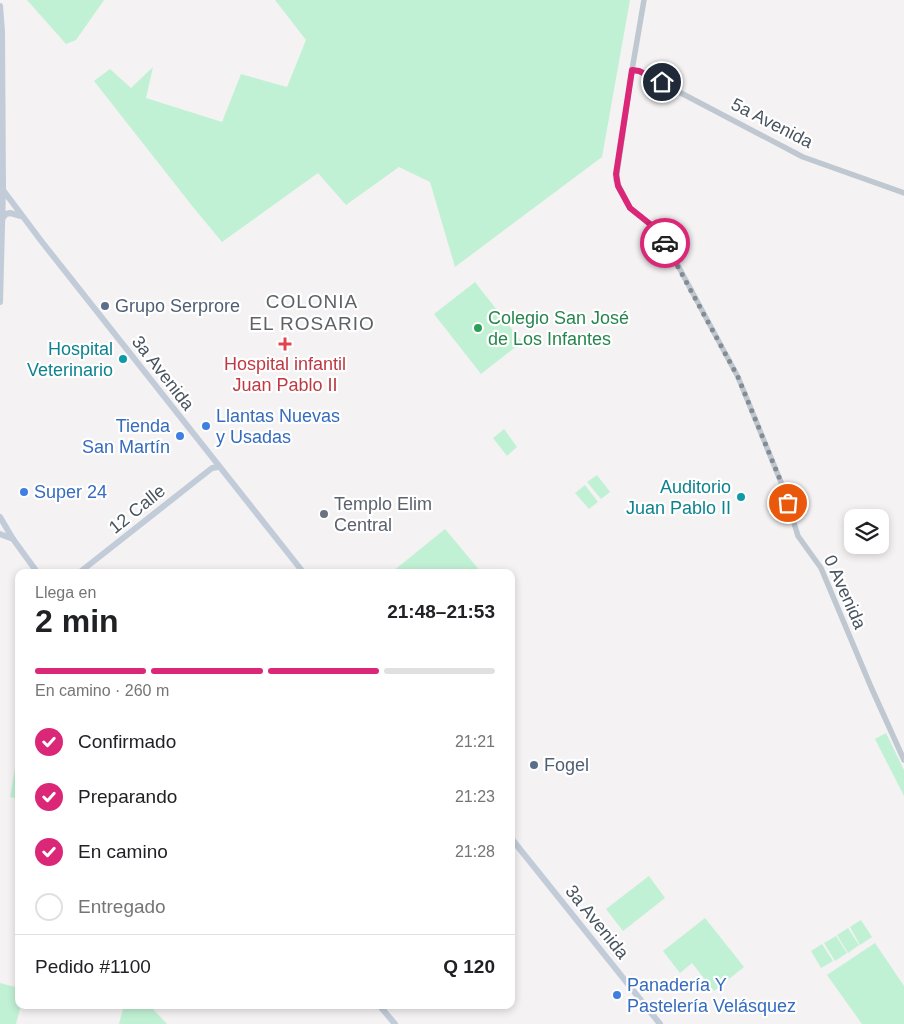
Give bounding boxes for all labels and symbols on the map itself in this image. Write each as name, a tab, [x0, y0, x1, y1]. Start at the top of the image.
pin	[641, 61, 683, 103]
street label: 5a Avenida	[728, 94, 817, 153]
courier	[640, 218, 690, 268]
district label: COLONIA EL ROSARIO	[249, 291, 375, 334]
place label: Grupo Serprore	[115, 296, 240, 316]
marker: Grupo Serprore	[99, 300, 111, 312]
place label: Colegio San José de Los Infantes	[488, 308, 629, 349]
marker: Colegio San José de Los Infantes	[472, 322, 484, 334]
street label: 3a Avenida	[128, 332, 199, 415]
marker: Hospital infantil Juan Pablo II	[278, 337, 292, 351]
place label: Hospital Veterinario	[27, 339, 113, 380]
marker: Hospital Veterinario	[117, 353, 129, 365]
place label: Hospital infantil Juan Pablo II	[224, 354, 346, 395]
place label: Llantas Nuevas y Usadas	[216, 406, 340, 447]
place label: Tienda San Martín	[82, 416, 171, 457]
marker: Llantas Nuevas y Usadas	[200, 420, 212, 432]
marker: Tienda San Martín	[174, 430, 186, 442]
place label: Auditorio Juan Pablo II	[626, 477, 731, 518]
street label: 12 Calle	[105, 480, 169, 538]
place label: Super 24	[34, 482, 107, 502]
pin	[767, 482, 809, 524]
marker: Super 24	[18, 486, 30, 498]
marker: Auditorio Juan Pablo II	[735, 491, 747, 503]
place label: Templo Elim Central	[334, 494, 432, 535]
marker: Templo Elim Central	[318, 508, 330, 520]
street label: 0 Avenida	[820, 552, 871, 633]
place label: Fogel	[544, 755, 589, 775]
marker: Fogel	[528, 759, 540, 771]
street label: 3a Avenida	[561, 881, 633, 964]
place label: Panadería Y Pastelería Velásquez	[627, 975, 796, 1016]
marker: Panadería Y Pastelería Velásquez	[611, 989, 623, 1001]

